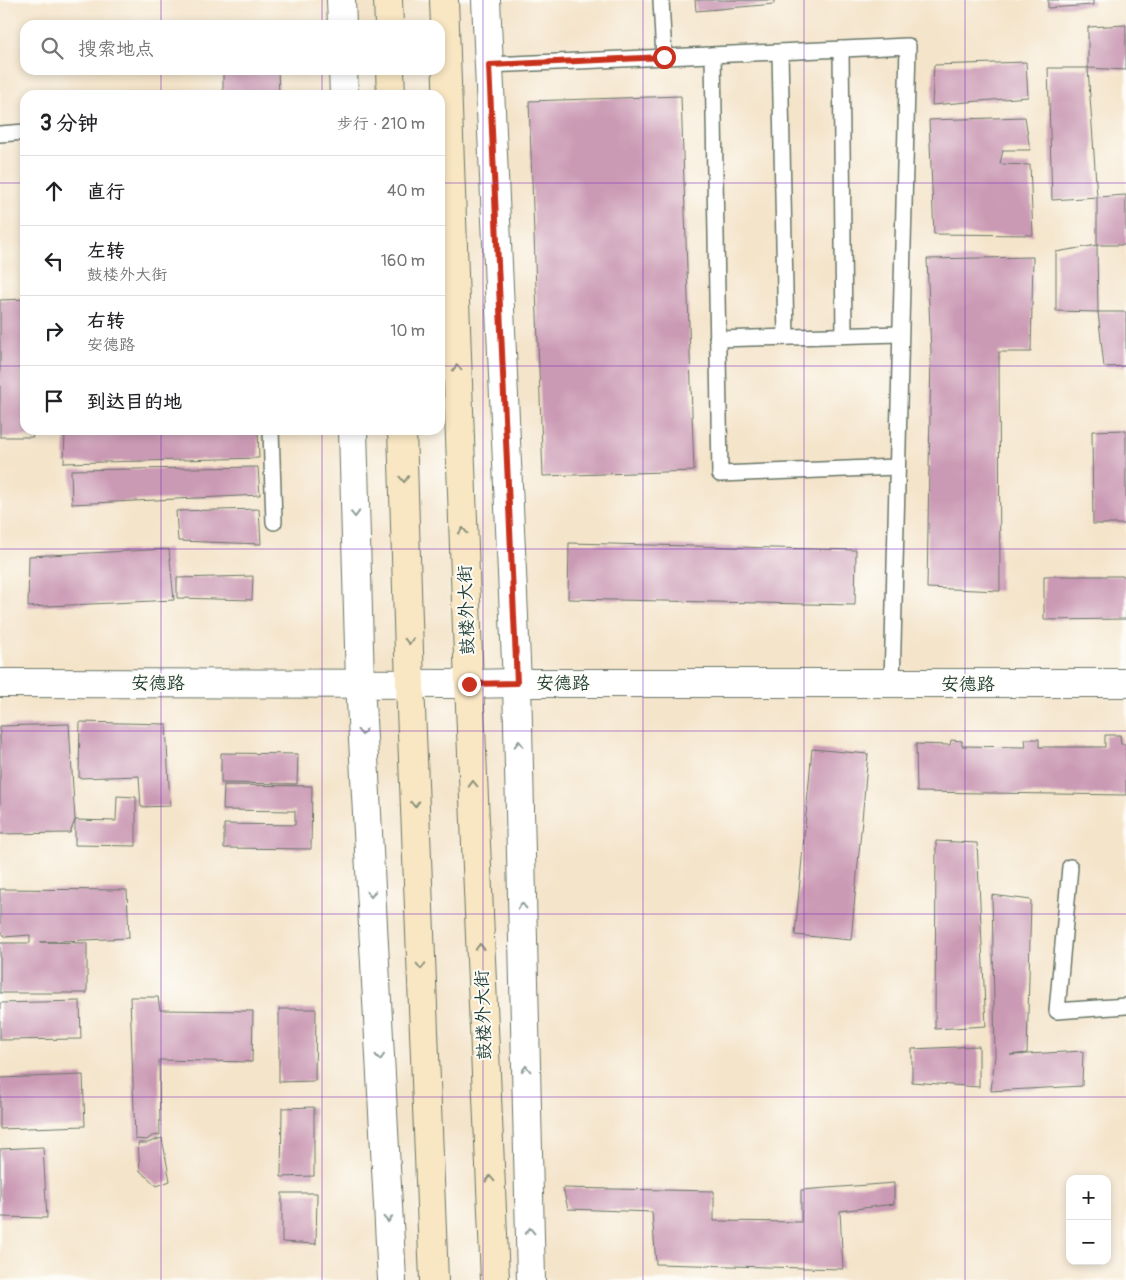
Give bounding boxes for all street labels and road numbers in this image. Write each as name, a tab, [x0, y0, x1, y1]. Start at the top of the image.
street label: 鼓楼外大街	[453, 565, 480, 655]
street label: 安德路	[131, 672, 185, 695]
street label: 安德路	[536, 672, 590, 695]
street label: 安德路	[941, 673, 995, 696]
street label: 鼓楼外大街	[470, 970, 497, 1060]

